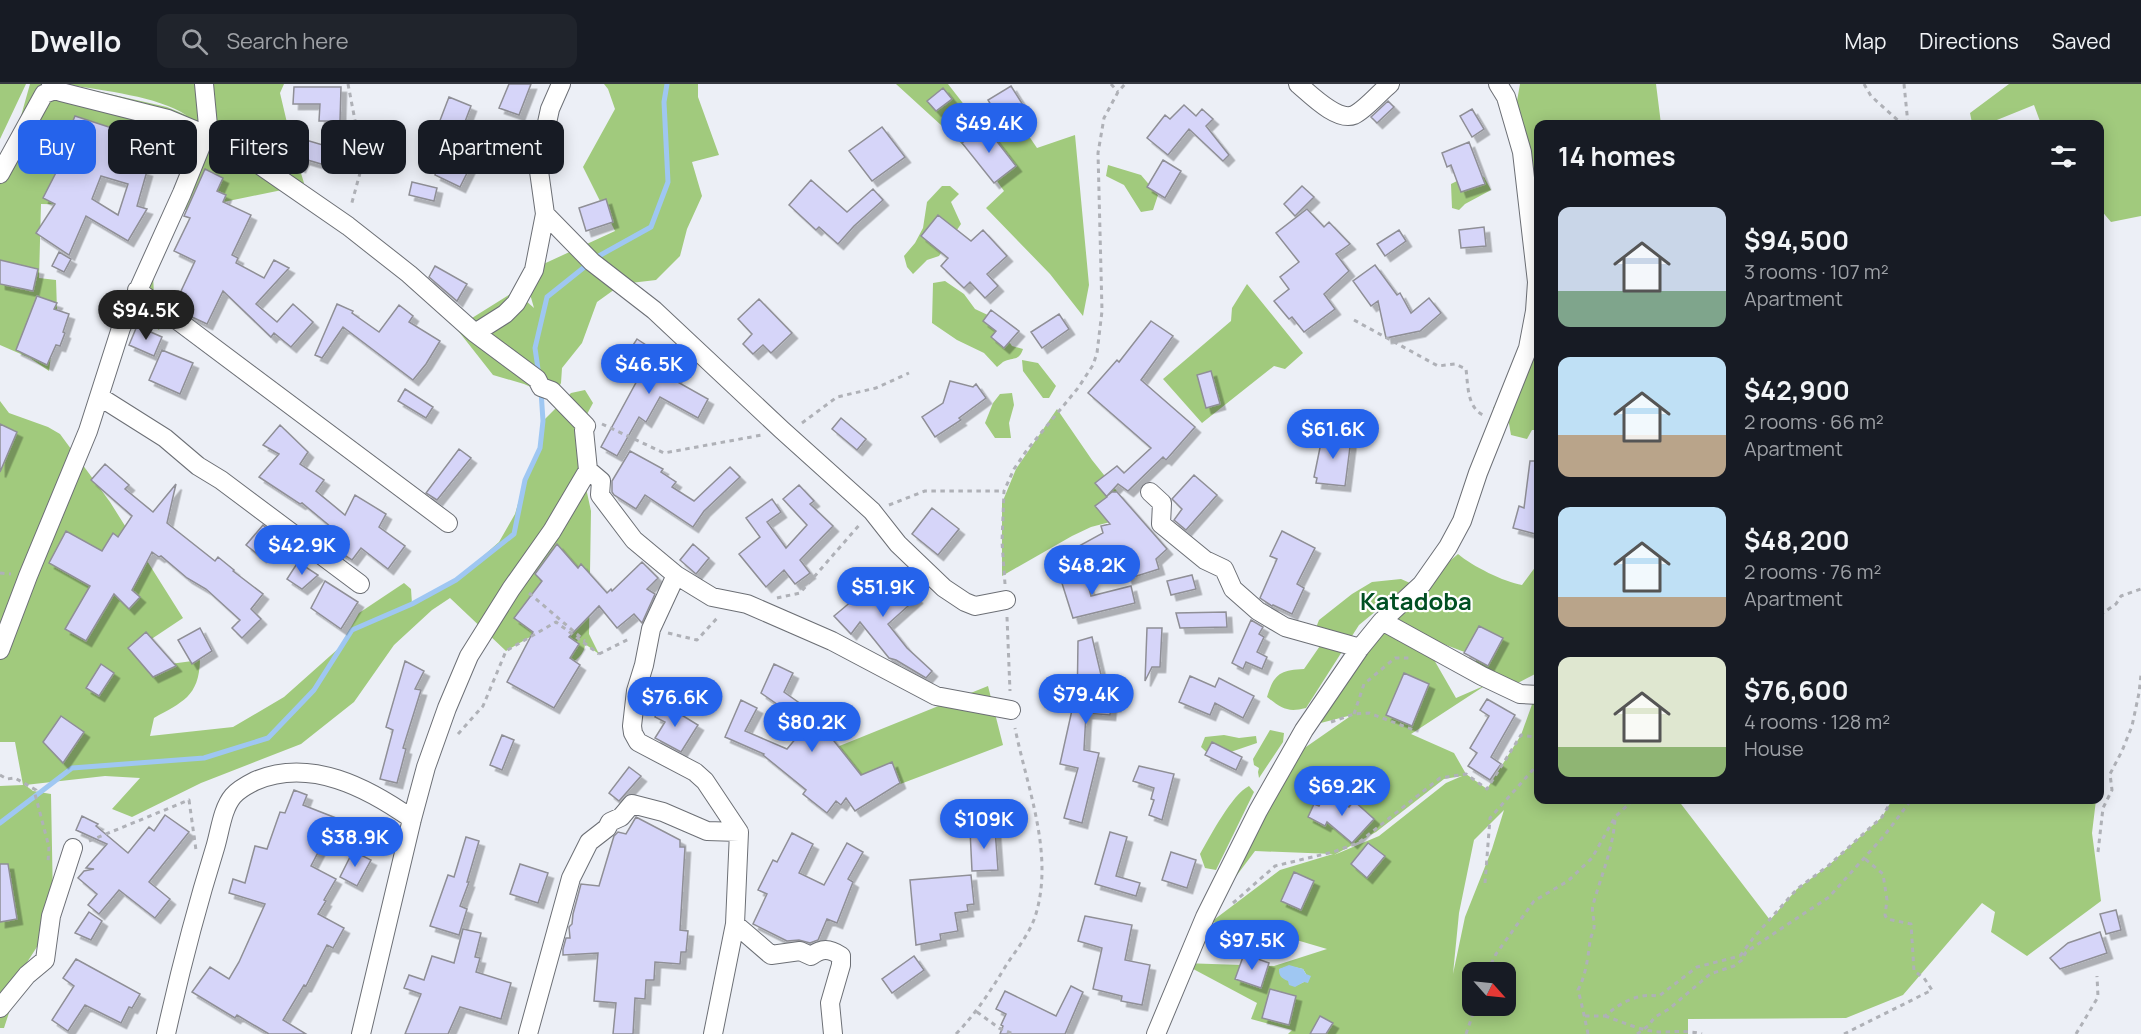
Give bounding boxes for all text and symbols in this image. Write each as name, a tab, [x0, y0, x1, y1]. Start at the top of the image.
search box	[157, 14, 577, 68]
text: Dwello	[30, 22, 121, 60]
icon: search	[178, 25, 211, 58]
text: Search here	[226, 26, 349, 56]
text: Map	[1845, 27, 1886, 55]
text: Directions	[1919, 27, 2019, 55]
text: Saved	[2052, 27, 2111, 55]
pin: $49.4K	[940, 103, 1038, 154]
text: $49.4K	[955, 109, 1023, 136]
chip: Buy	[18, 120, 96, 174]
chip: Rent	[108, 120, 197, 174]
chip: Filters	[209, 120, 309, 174]
chip: New	[321, 120, 406, 174]
chip: Apartment	[418, 120, 564, 174]
text: 14 homes	[1558, 138, 1676, 174]
icon: filters	[2047, 140, 2080, 173]
text: $94,500	[1744, 222, 1849, 258]
icon: home	[1606, 231, 1678, 303]
text: 3 rooms · 107 m²	[1744, 258, 1889, 285]
text: Apartment	[1744, 285, 1843, 312]
pin: $94.5K	[97, 290, 195, 341]
text: $94.5K	[112, 296, 180, 323]
pin: $46.5K	[600, 344, 698, 395]
text: $46.5K	[615, 350, 683, 377]
text: $42,900	[1744, 372, 1850, 408]
icon: home	[1606, 381, 1678, 453]
text: 2 rooms · 66 m²	[1744, 408, 1884, 435]
pin: $61.6K	[1284, 409, 1382, 460]
text: $61.6K	[1301, 415, 1365, 442]
text: Apartment	[1744, 435, 1843, 462]
text: $48,200	[1744, 522, 1850, 558]
pin: $42.9K	[253, 525, 351, 576]
text: $42.9K	[268, 531, 336, 558]
icon: home	[1606, 531, 1678, 603]
pin: $48.2K	[1043, 545, 1141, 596]
text: $48.2K	[1058, 551, 1126, 578]
text: 2 rooms · 76 m²	[1744, 558, 1881, 585]
pin: $51.9K	[834, 567, 932, 618]
text: $51.9K	[851, 573, 915, 600]
district label: Katadoba	[1360, 584, 1472, 617]
text: Apartment	[1744, 585, 1843, 612]
text: $76,600	[1744, 672, 1849, 708]
pin: $79.4K	[1037, 674, 1135, 725]
pin: $76.6K	[626, 677, 724, 728]
text: $79.4K	[1053, 680, 1119, 707]
icon: home	[1606, 681, 1678, 753]
text: $76.6K	[641, 683, 709, 710]
pin: $80.2K	[763, 702, 861, 753]
text: $80.2K	[778, 708, 846, 735]
text: 4 rooms · 128 m²	[1744, 708, 1890, 735]
text: House	[1744, 735, 1804, 762]
pin: $69.2K	[1293, 766, 1391, 817]
text: $69.2K	[1308, 772, 1376, 799]
pin: $109K	[942, 799, 1026, 850]
text: $109K	[954, 805, 1014, 832]
pin: $38.9K	[306, 817, 404, 868]
text: $38.9K	[321, 823, 389, 850]
pin: $97.5K	[1203, 920, 1301, 971]
text: $97.5K	[1219, 926, 1285, 953]
north arrow	[1462, 962, 1516, 1016]
map controls	[1462, 962, 1516, 1016]

